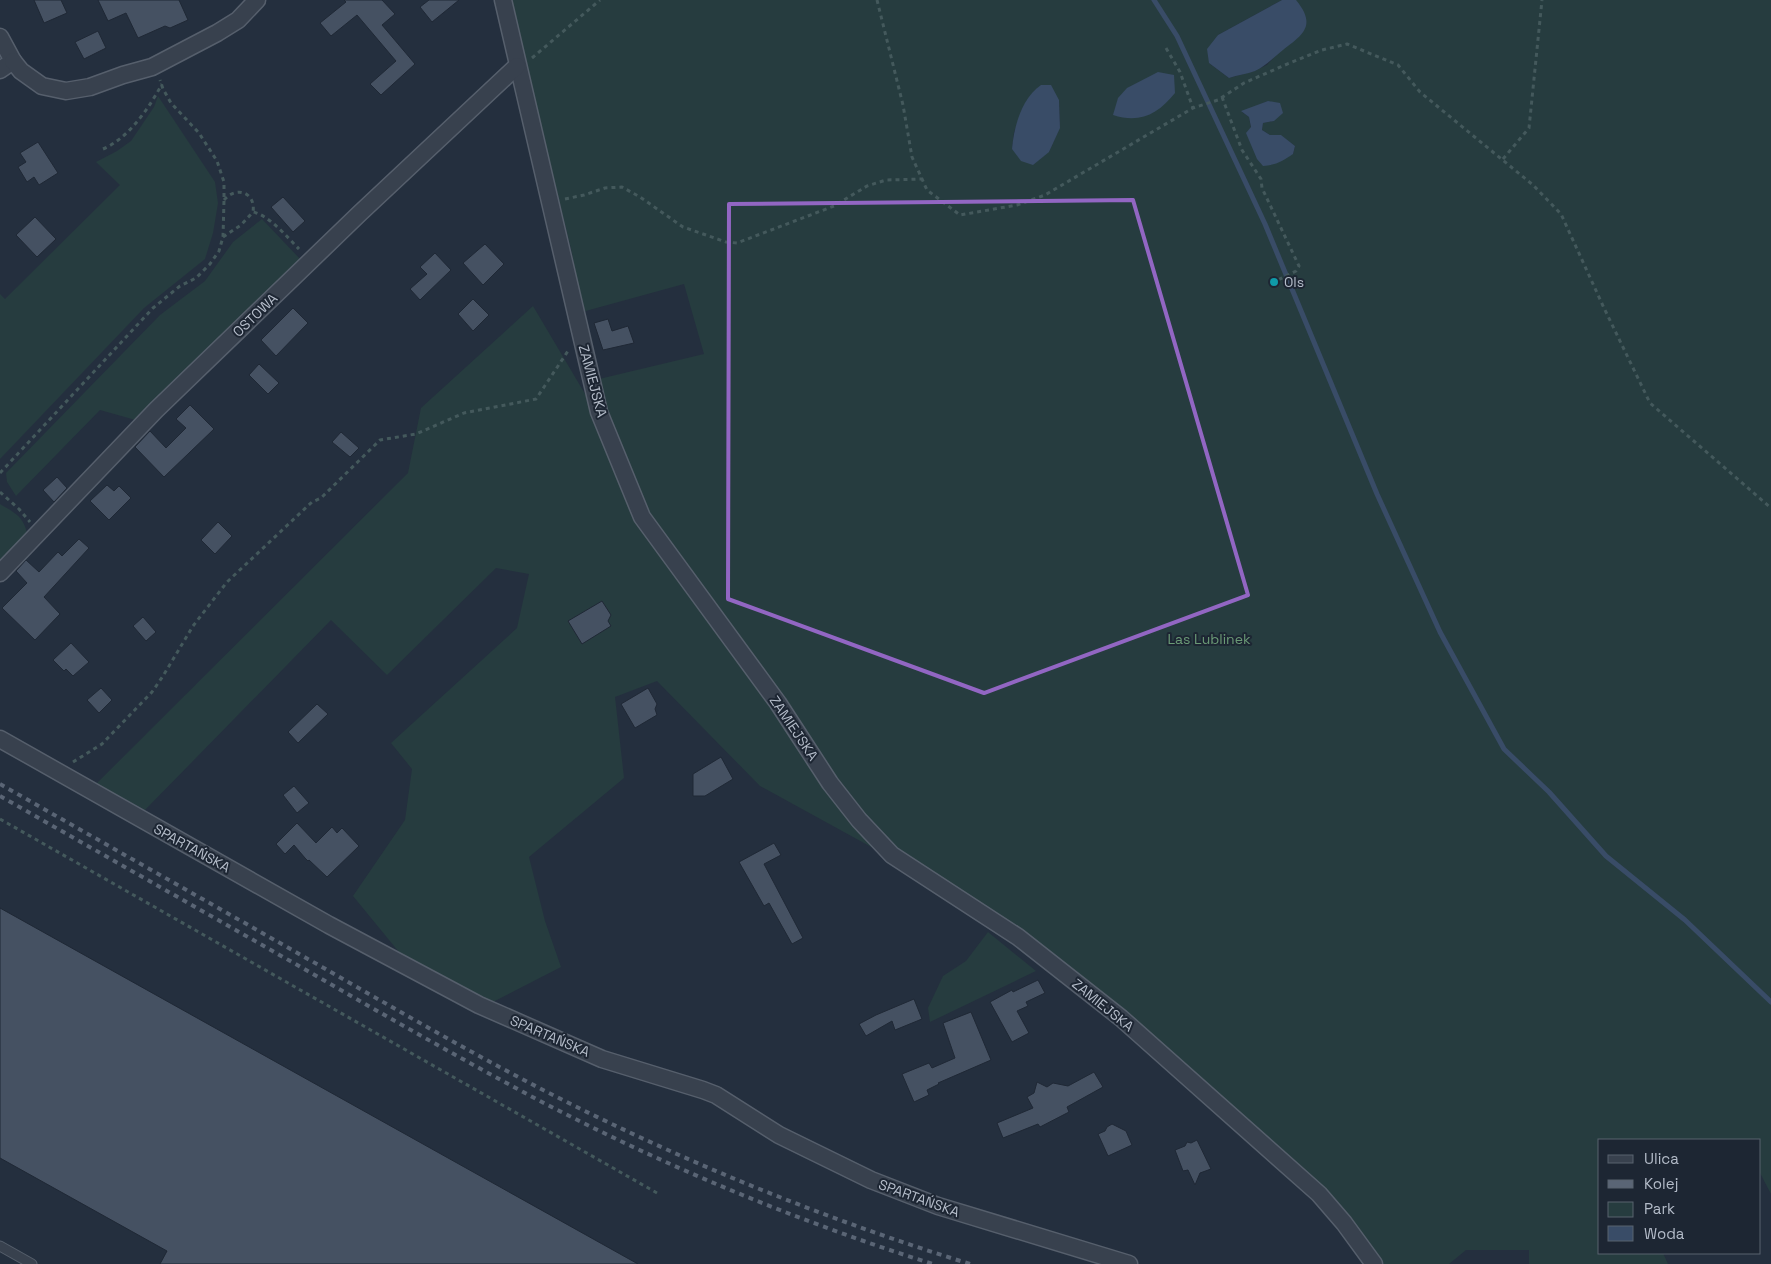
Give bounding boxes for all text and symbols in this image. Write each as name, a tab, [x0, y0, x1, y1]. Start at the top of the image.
place label: Ols	[1284, 273, 1304, 291]
marker: Ols	[1268, 276, 1280, 288]
street label: OSTOWA	[229, 289, 281, 341]
street label: ZAMIEJSKA	[575, 343, 611, 420]
park label: Las Lublinek	[1167, 630, 1251, 648]
street label: ZAMIEJSKA	[766, 692, 822, 764]
street label: SPARTAŃSKA	[150, 820, 234, 877]
street label: ZAMIEJSKA	[1068, 975, 1138, 1036]
street label: SPARTAŃSKA	[507, 1011, 593, 1061]
legend	[1598, 1139, 1761, 1254]
text: Ulica	[1644, 1149, 1679, 1168]
text: Kolej	[1644, 1174, 1678, 1193]
street label: SPARTAŃSKA	[876, 1175, 962, 1221]
text: Park	[1644, 1199, 1675, 1218]
text: Woda	[1644, 1224, 1685, 1243]

